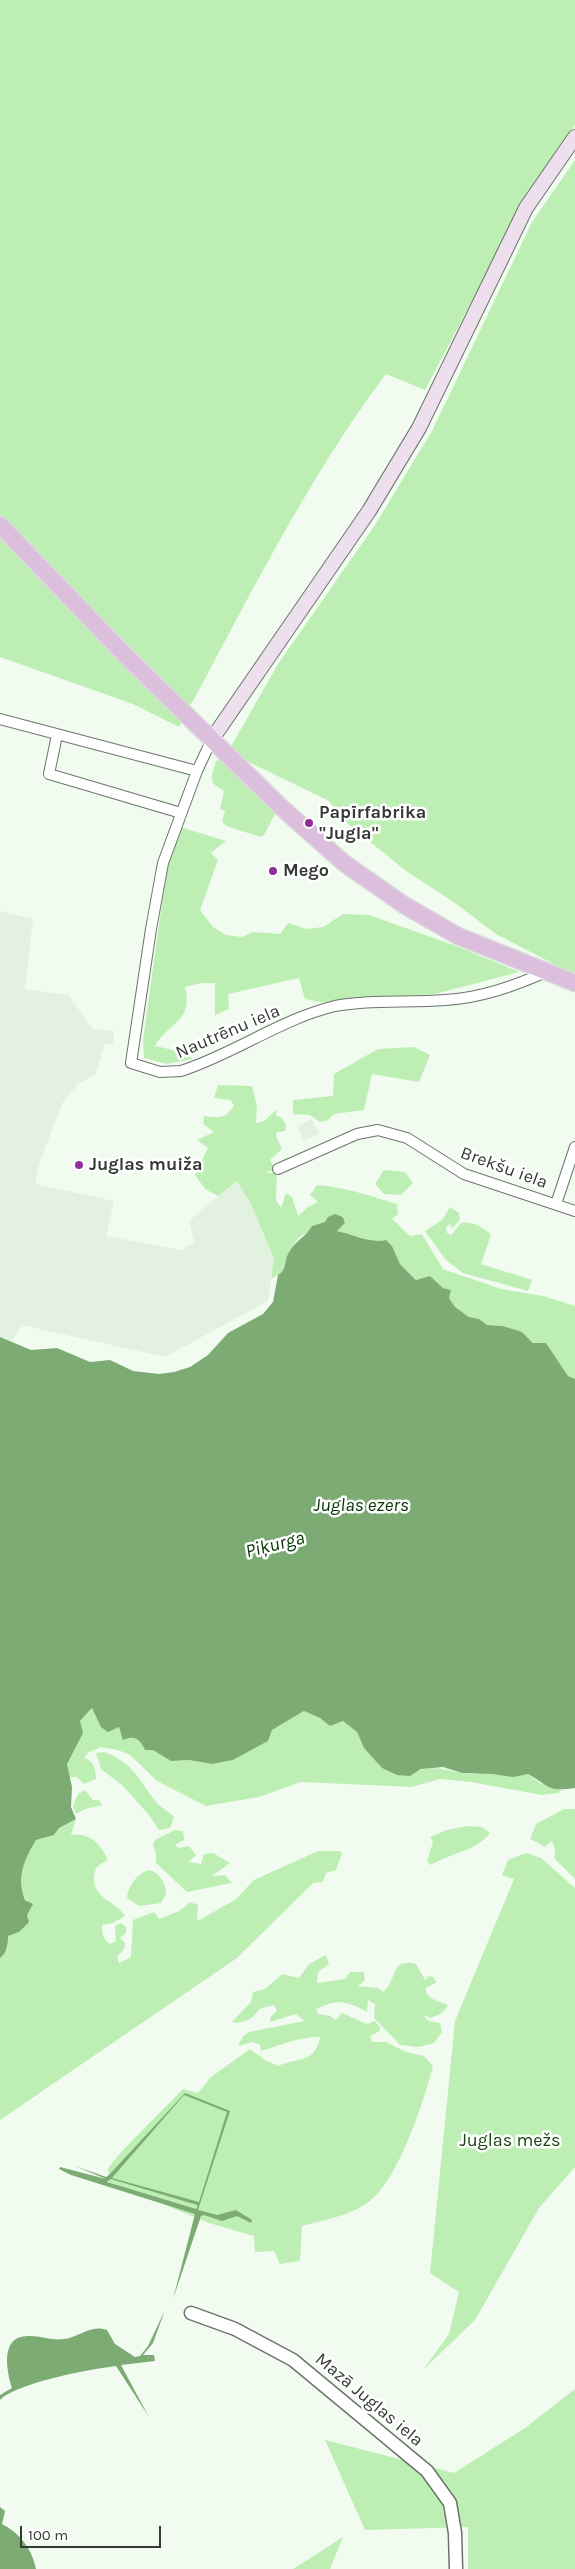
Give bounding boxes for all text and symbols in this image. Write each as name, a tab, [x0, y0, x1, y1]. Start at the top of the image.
place label: Papīrfabrika "Jugla"	[319, 802, 426, 844]
marker: Papīrfabrika "Jugla"	[303, 817, 315, 829]
place label: Mego	[283, 860, 329, 882]
marker: Mego	[267, 865, 279, 877]
street label: Nautrēnu iela	[173, 1000, 283, 1064]
street label: Brekšu iela	[457, 1142, 551, 1194]
place label: Juglas muiža	[89, 1154, 203, 1176]
marker: Juglas muiža	[73, 1159, 85, 1171]
water label: Juglas ezers	[313, 1495, 409, 1517]
water label: Piķurga	[243, 1527, 307, 1563]
park label: Juglas mežs	[459, 2130, 561, 2152]
street label: Mazā Juglas iela	[311, 2349, 427, 2451]
scale bar	[22, 2516, 164, 2548]
text: 100 m	[28, 2526, 68, 2544]

